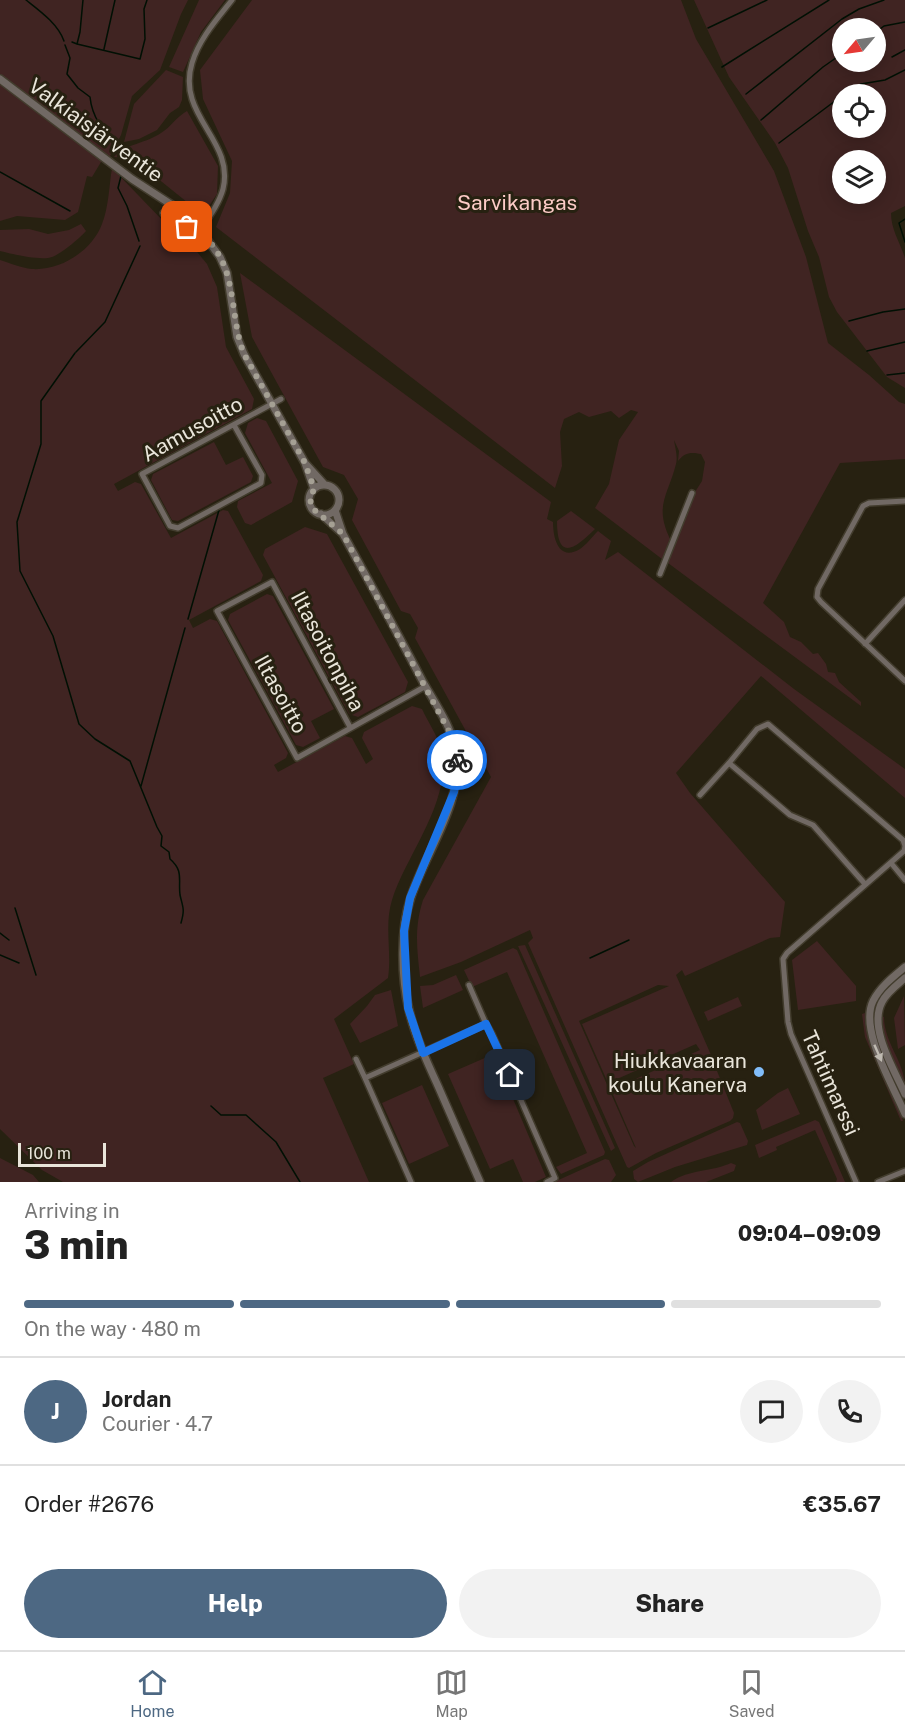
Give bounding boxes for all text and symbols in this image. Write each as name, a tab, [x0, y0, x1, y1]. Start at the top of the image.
north arrow	[832, 18, 886, 72]
map controls	[832, 18, 886, 204]
street label: Valkiaisjärventie	[24, 73, 168, 187]
button: locate	[832, 84, 886, 138]
button: layers	[832, 150, 886, 204]
park label: Sarvikangas	[457, 190, 577, 215]
pin	[161, 201, 212, 252]
icon: bag	[170, 210, 203, 243]
street label: Aamusoitto	[137, 391, 247, 467]
street label: Iltasoitonpiha	[286, 587, 370, 715]
street label: Iltasoitto	[249, 650, 313, 738]
courier	[427, 730, 487, 790]
icon: bike	[441, 744, 474, 777]
street label: Tahtimarssi	[797, 1027, 865, 1139]
one-way arrow	[873, 1044, 883, 1062]
place label: Hiukkavaaran koulu Kanerva	[608, 1048, 747, 1097]
pin	[484, 1049, 535, 1100]
icon: home	[493, 1058, 526, 1091]
marker: Hiukkavaaran koulu Kanerva	[752, 1065, 766, 1079]
scale bar	[18, 1140, 106, 1168]
text: 100 m	[27, 1144, 71, 1163]
text: Arriving in	[24, 1199, 119, 1223]
text: 09:04–09:09	[738, 1220, 881, 1246]
text: 3 min	[24, 1222, 129, 1268]
text: On the way · 480 m	[24, 1317, 201, 1341]
button: chat	[740, 1380, 803, 1443]
button: phone	[818, 1380, 881, 1443]
text: Jordan	[102, 1386, 171, 1412]
text: J	[51, 1398, 60, 1424]
text: Courier · 4.7	[102, 1412, 213, 1436]
text: Order #2676	[24, 1491, 154, 1517]
text: €35.67	[803, 1491, 881, 1517]
button: Help	[24, 1569, 447, 1638]
button: Share	[459, 1569, 881, 1638]
tab: Home	[130, 1666, 174, 1721]
tab: Map	[435, 1666, 468, 1721]
tab: Saved	[729, 1666, 775, 1721]

